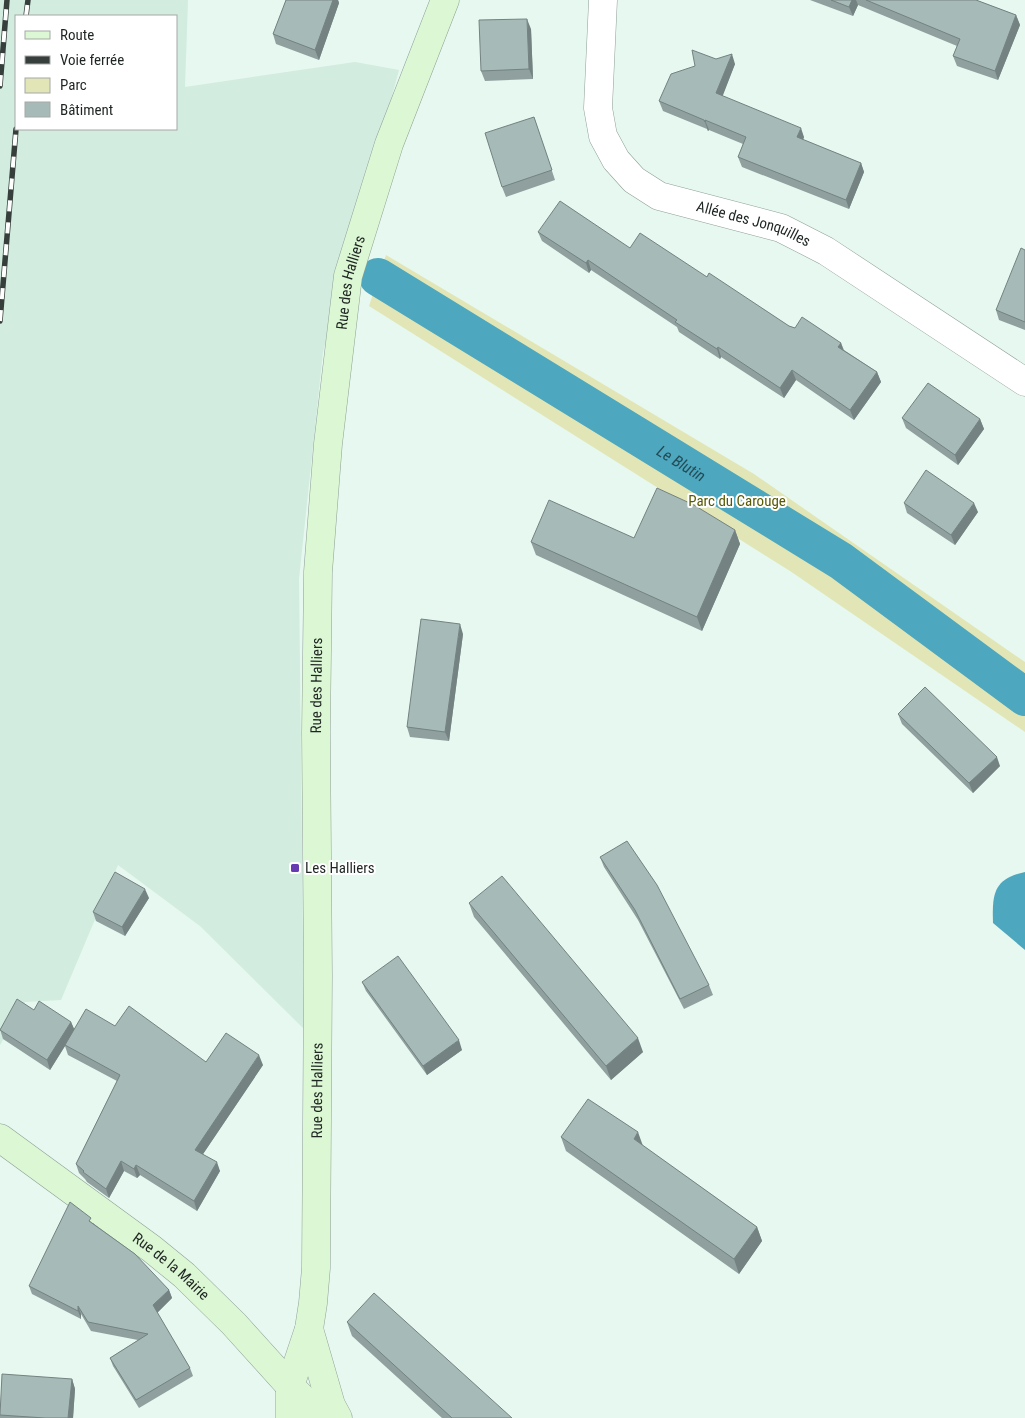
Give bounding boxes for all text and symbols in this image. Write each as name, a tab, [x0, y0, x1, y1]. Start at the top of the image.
legend	[15, 15, 178, 130]
text: Route	[60, 26, 94, 44]
text: Voie ferrée	[60, 51, 124, 69]
text: Parc	[60, 76, 87, 94]
text: Bâtiment	[60, 101, 113, 119]
street label: Allée des Jonquilles	[695, 197, 814, 251]
street label: Rue des Halliers	[333, 233, 369, 331]
water label: Le Blutin	[654, 441, 709, 485]
park label: Parc du Carouge	[688, 492, 786, 510]
street label: Rue des Halliers	[307, 637, 326, 734]
place label: Les Halliers	[305, 859, 375, 877]
marker: Les Halliers	[289, 862, 301, 874]
street label: Rue des Halliers	[308, 1042, 327, 1138]
street label: Rue de la Mairie	[129, 1229, 213, 1304]

